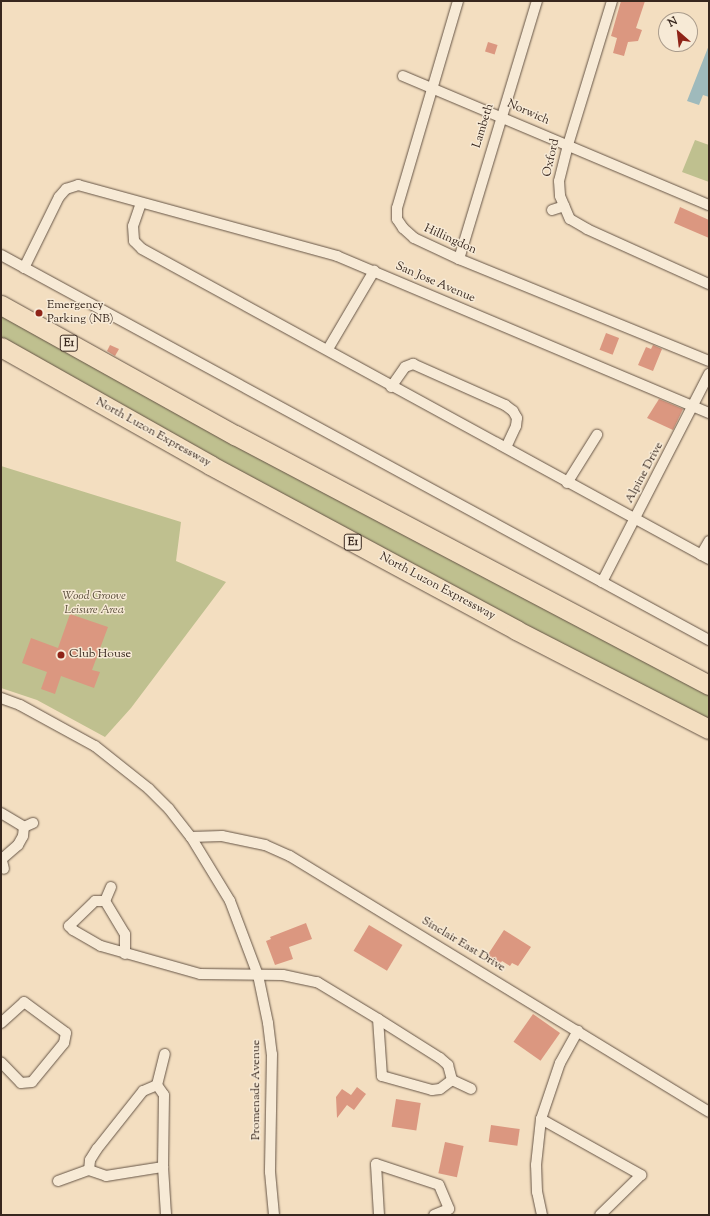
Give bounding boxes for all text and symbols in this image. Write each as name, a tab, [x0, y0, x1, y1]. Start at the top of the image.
north arrow	[658, 12, 698, 52]
text: N	[665, 13, 680, 31]
street label: Norwich	[504, 97, 552, 129]
street label: Lambeth	[470, 102, 498, 150]
street label: Oxford	[541, 138, 563, 178]
street label: Hillingdon	[421, 222, 479, 258]
street label: San Jose Avenue	[393, 260, 477, 306]
place label: Emergency Parking (NB)	[47, 299, 113, 327]
marker: Emergency Parking (NB)	[34, 308, 44, 318]
road number: E1	[59, 334, 79, 352]
street label: North Luzon Expressway	[93, 395, 213, 471]
street label: Alpine Drive	[623, 440, 667, 506]
road number: E1	[343, 533, 363, 551]
street label: North Luzon Expressway	[377, 550, 497, 624]
park label: Wood Groove Leisure Area	[62, 590, 126, 618]
place label: Club House	[69, 648, 131, 662]
marker: Club House	[56, 650, 66, 660]
street label: Sinclair East Drive	[418, 914, 508, 976]
street label: Promenade Avenue	[250, 1040, 264, 1140]

